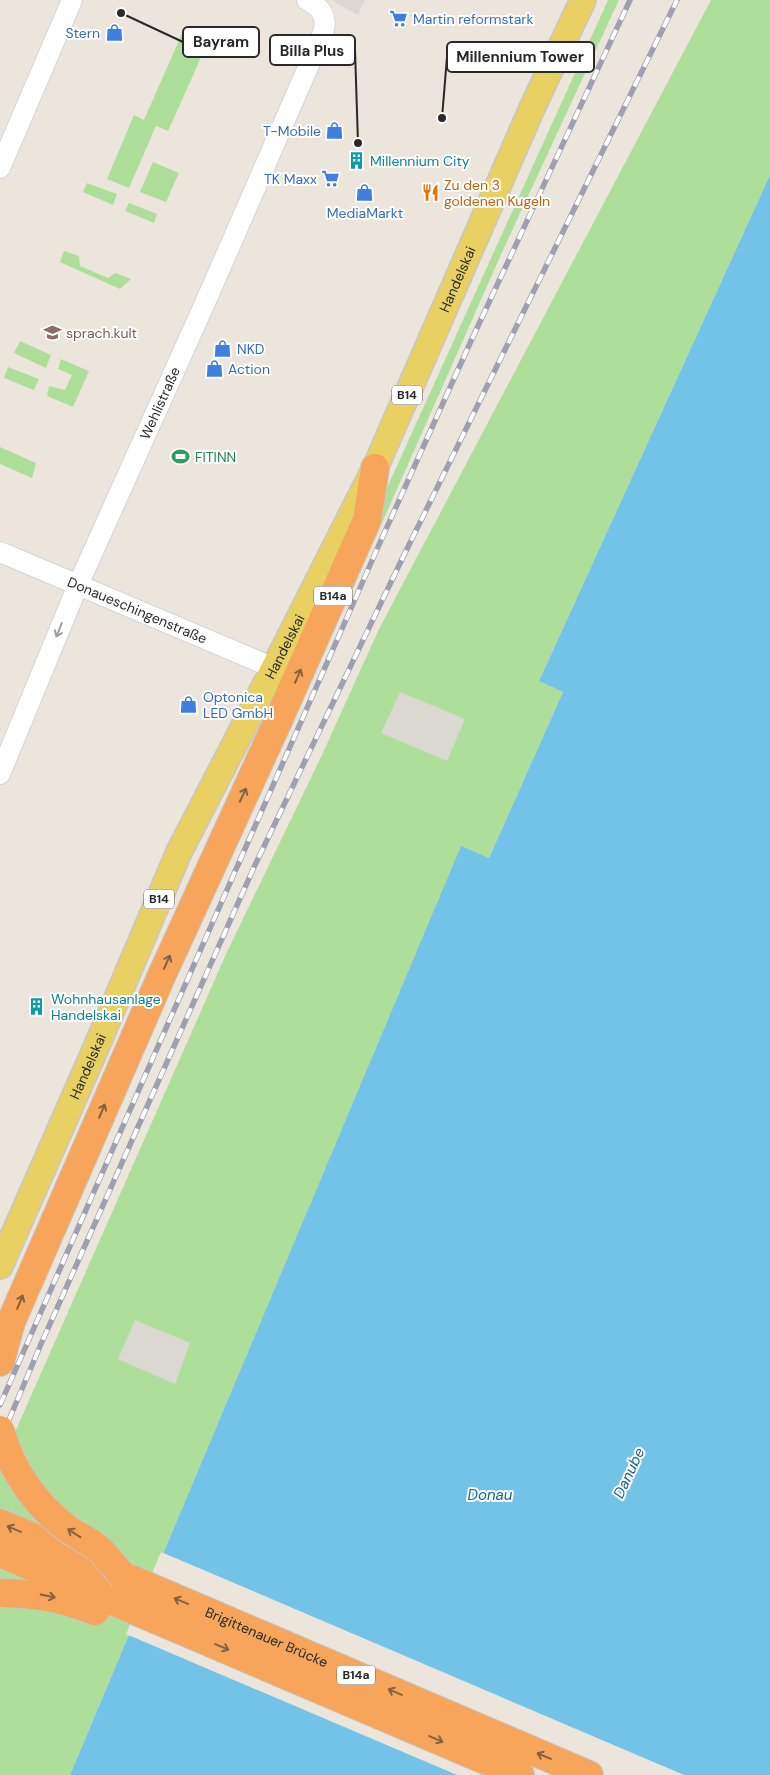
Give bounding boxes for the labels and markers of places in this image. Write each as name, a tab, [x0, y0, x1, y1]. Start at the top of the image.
supermarket icon: Martin reformstark	[389, 9, 409, 29]
place label: Martin reformstark	[413, 10, 534, 28]
shop icon: Stern	[104, 23, 124, 43]
place label: Stern	[65, 24, 100, 42]
callout: Bayram	[183, 27, 259, 57]
callout: Billa Plus	[270, 35, 355, 65]
callout: Millennium Tower	[447, 42, 594, 72]
shop icon: T-Mobile	[325, 121, 345, 141]
place label: T-Mobile	[263, 122, 321, 140]
building icon: Millennium City	[346, 151, 366, 171]
place label: Millennium City	[370, 152, 470, 170]
supermarket icon: TK Maxx	[321, 169, 341, 189]
place label: TK Maxx	[264, 170, 317, 188]
place label: Zu den 3 goldenen Kugeln	[444, 176, 550, 210]
shop icon: MediaMarkt	[355, 183, 375, 203]
restaurant icon: Zu den 3 goldenen Kugeln	[420, 183, 440, 203]
place label: MediaMarkt	[327, 204, 403, 222]
school or university icon: sprach.kult	[42, 323, 62, 343]
place label: sprach.kult	[66, 324, 137, 342]
shop icon: NKD	[213, 339, 233, 359]
place label: NKD	[237, 340, 264, 358]
shop icon: Action	[204, 359, 224, 379]
place label: Action	[228, 360, 270, 378]
sports icon: FITINN	[171, 447, 191, 467]
place label: FITINN	[195, 448, 236, 466]
place label: Optonica LED GmbH	[203, 688, 273, 722]
shop icon: Optonica LED GmbH	[179, 695, 199, 715]
place label: Wohnhausanlage Handelskai	[51, 990, 161, 1024]
building icon: Wohnhausanlage Handelskai	[27, 997, 47, 1017]

